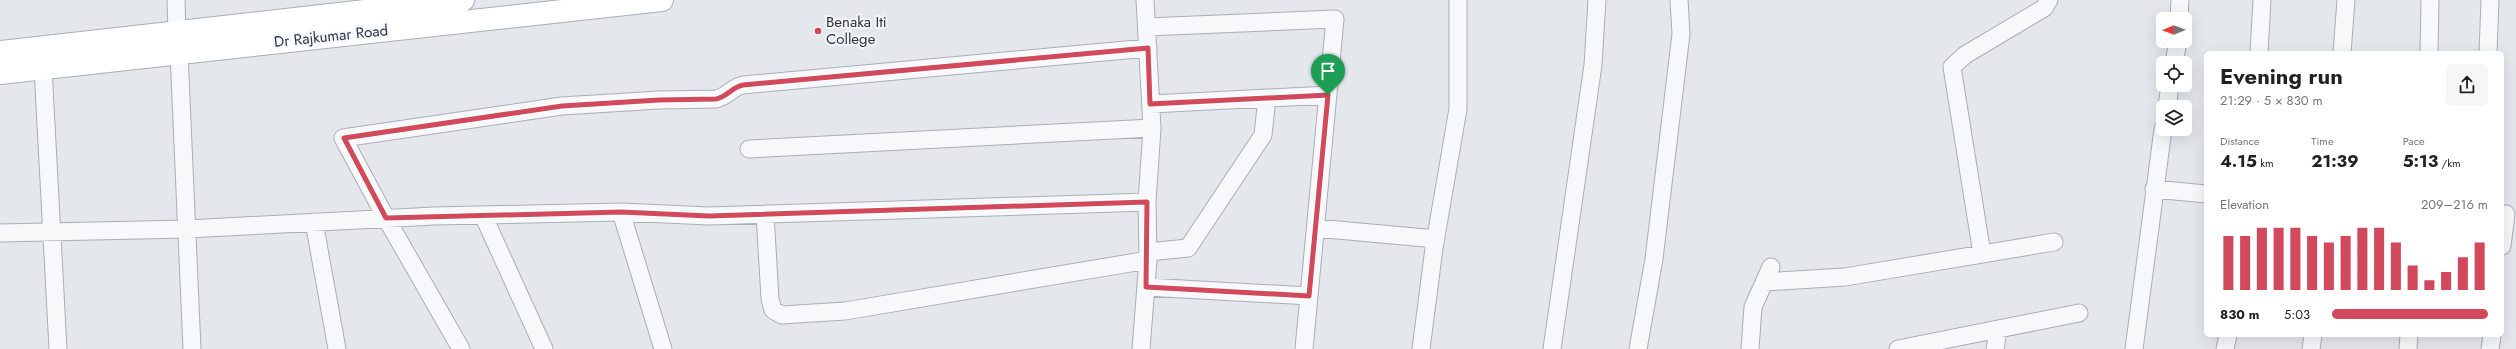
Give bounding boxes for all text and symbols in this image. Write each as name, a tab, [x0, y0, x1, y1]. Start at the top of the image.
place label: Benaka Iti College	[826, 11, 887, 50]
north arrow	[2156, 12, 2192, 48]
map controls	[2156, 12, 2192, 136]
street label: Dr Rajkumar Road	[273, 19, 389, 53]
marker: Benaka Iti College	[813, 26, 823, 36]
pin	[1311, 54, 1345, 95]
button: locate	[2156, 56, 2192, 92]
icon: arrive	[1317, 60, 1339, 82]
text: Evening run	[2220, 60, 2343, 92]
button: share	[2446, 64, 2488, 106]
text: 21:29 · 5 × 830 m	[2220, 91, 2323, 110]
button: layers	[2156, 100, 2192, 136]
text: Distance	[2220, 133, 2259, 149]
text: Time	[2311, 133, 2334, 149]
text: Pace	[2403, 133, 2425, 149]
text: 4.15	[2220, 149, 2257, 173]
text: 21:39	[2311, 149, 2359, 173]
text: 5:13	[2403, 149, 2438, 173]
text: km	[2257, 155, 2274, 171]
text: /km	[2438, 155, 2461, 171]
text: Elevation	[2220, 195, 2269, 214]
text: 209–216 m	[2421, 195, 2488, 214]
text: 830 m	[2220, 305, 2259, 324]
text: 5:03	[2284, 305, 2310, 324]

